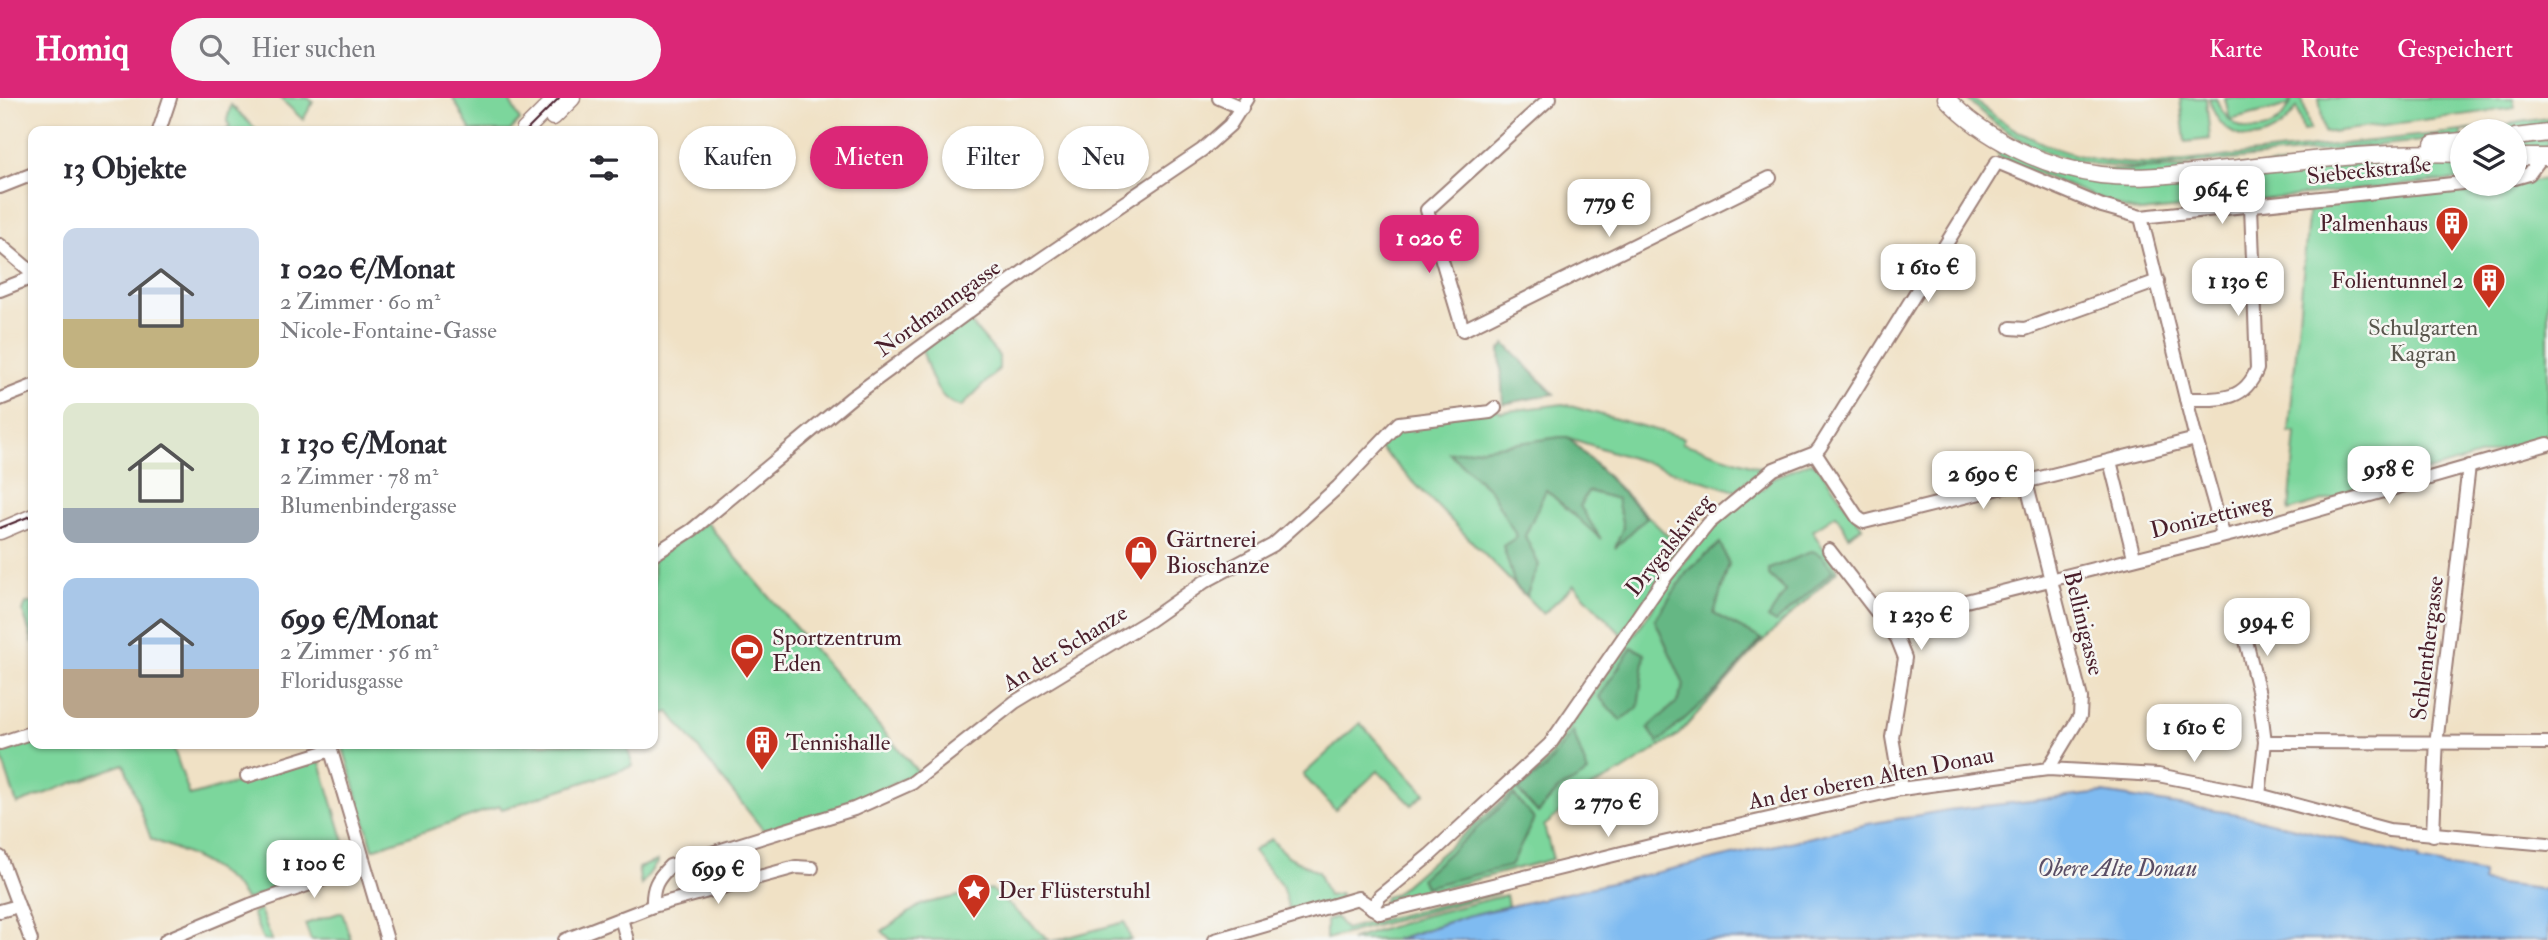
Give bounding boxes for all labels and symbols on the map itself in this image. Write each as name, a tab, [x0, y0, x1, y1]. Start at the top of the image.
street label: Siebeckstraße	[2305, 149, 2433, 191]
pin: 964 €	[2173, 166, 2271, 226]
pin: 779 €	[1560, 180, 1658, 239]
building icon: Palmenhaus	[2433, 204, 2471, 253]
place label: Palmenhaus	[2319, 209, 2428, 238]
pin: 1 020 €	[1364, 216, 1494, 275]
pin: 1 610 €	[1863, 244, 1993, 304]
street label: Nordmanngasse	[870, 253, 1007, 363]
pin: 1 130 €	[2173, 258, 2303, 318]
building icon: Folientunnel 2	[2470, 261, 2508, 310]
place label: Folientunnel 2	[2331, 266, 2464, 295]
park label: Schulgarten Kagran	[2368, 313, 2478, 368]
pin: 958 €	[2340, 446, 2438, 506]
pin: 2 690 €	[1918, 452, 2048, 511]
street label: Drygalskiweg	[1619, 487, 1720, 602]
street label: Donizettiweg	[2147, 487, 2275, 545]
place label: Gärtnerei Bioschanze	[1166, 525, 1270, 580]
shop icon: Gärtnerei Bioschanze	[1122, 533, 1160, 582]
street label: Bellinigasse	[2057, 568, 2111, 679]
street label: Schlenthergasse	[2404, 574, 2450, 722]
pin: 1 230 €	[1856, 592, 1986, 652]
street label: An der Schanze	[996, 598, 1133, 698]
pin: 994 €	[2218, 598, 2316, 658]
place label: Sportzentrum Eden	[772, 623, 902, 678]
sports icon: Sportzentrum Eden	[728, 631, 766, 680]
pin: 1 610 €	[2129, 704, 2259, 764]
building icon: Tennishalle	[743, 723, 781, 772]
place label: Tennishalle	[786, 728, 891, 757]
street label: An der oberen Alten Donau	[1745, 740, 1996, 816]
pin: 2 770 €	[1543, 780, 1673, 839]
pin: 1 100 €	[249, 840, 379, 900]
pin: 699 €	[669, 846, 767, 906]
water label: Obere Alte Donau	[2037, 853, 2197, 884]
place icon: Der Flüsterstuhl	[955, 871, 993, 920]
place label: Der Flüsterstuhl	[998, 876, 1151, 905]

